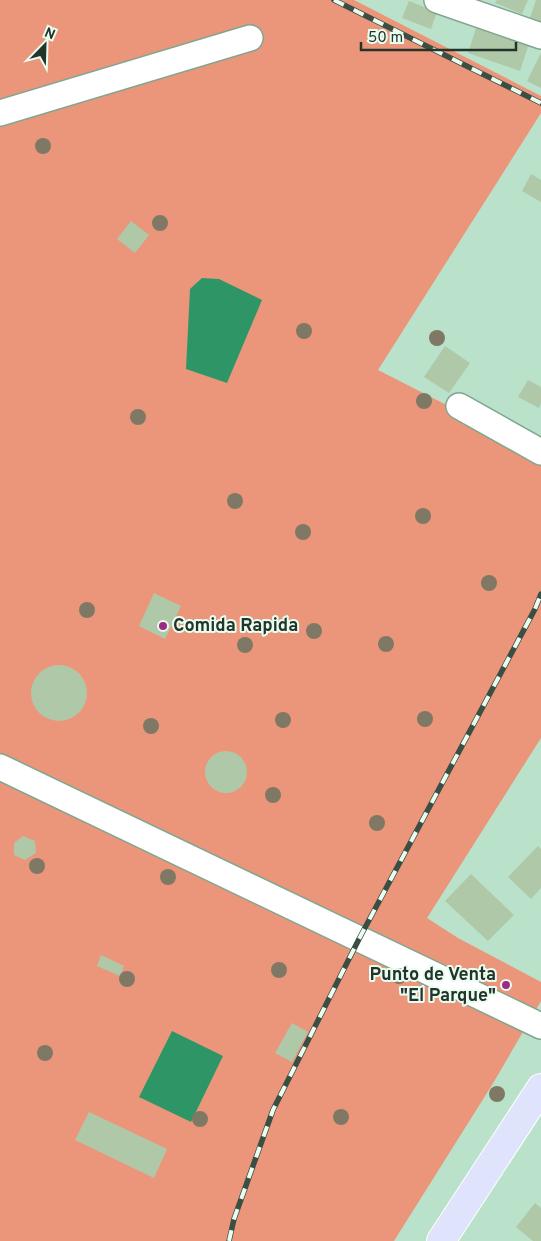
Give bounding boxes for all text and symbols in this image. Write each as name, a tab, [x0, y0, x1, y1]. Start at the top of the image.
north arrow	[20, 20, 70, 70]
scale bar	[361, 20, 516, 52]
text: N	[42, 25, 57, 44]
text: 50 m	[368, 29, 403, 48]
place label: Comida Rapida	[173, 615, 298, 638]
marker: Comida Rapida	[157, 620, 169, 632]
place label: Punto de Venta "El Parque"	[369, 964, 496, 1008]
marker: Punto de Venta "El Parque"	[500, 979, 512, 991]

